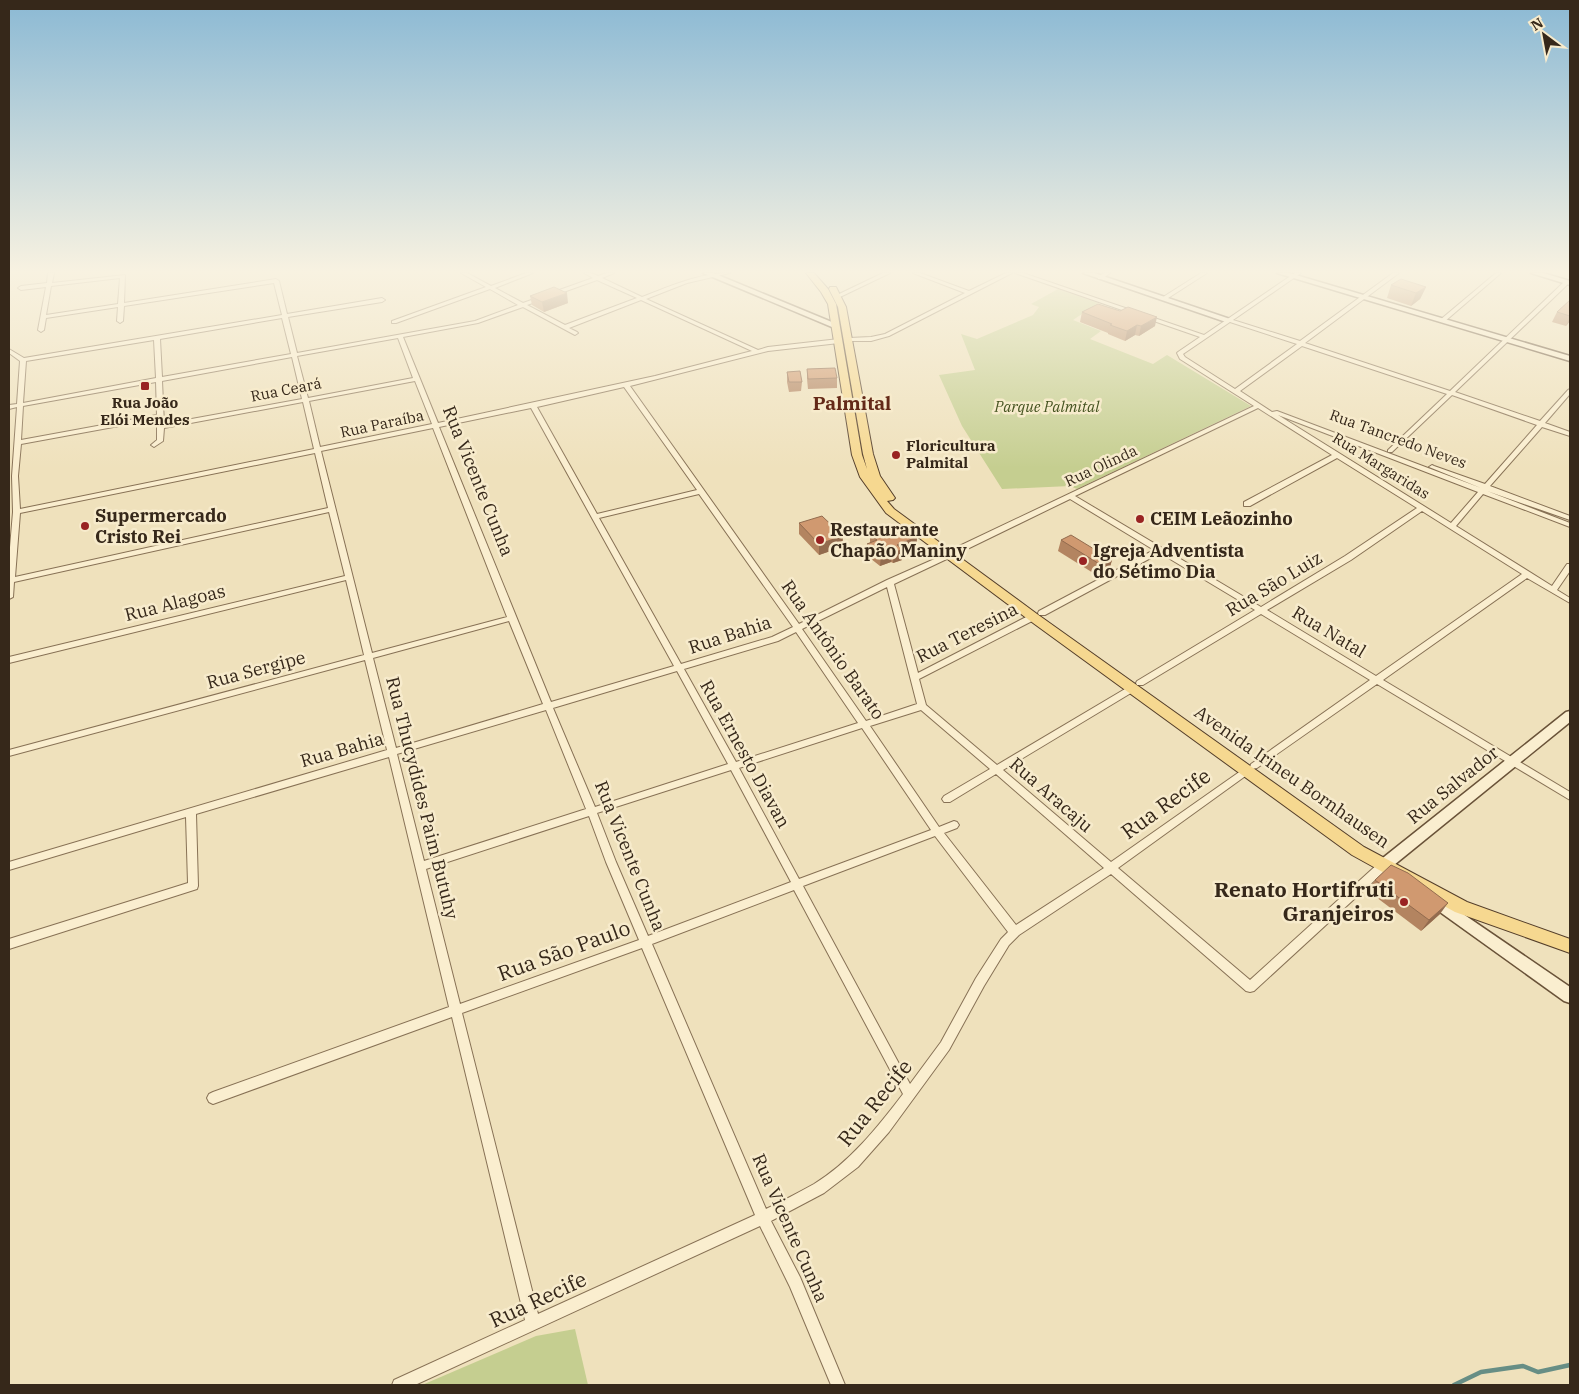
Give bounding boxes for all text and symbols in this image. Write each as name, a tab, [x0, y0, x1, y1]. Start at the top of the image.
north arrow	[1519, 10, 1569, 60]
text: N	[1528, 13, 1547, 35]
street label: Rua Ceará	[249, 373, 323, 406]
marker: Rua João Elói Mendes	[139, 380, 151, 392]
district label: Palmital	[813, 391, 891, 415]
place label: Rua João Elói Mendes	[100, 393, 190, 429]
park label: Parque Palmital	[994, 397, 1100, 416]
street label: Rua Vicente Cunha	[438, 402, 519, 560]
street label: Rua Paraíba	[338, 405, 426, 442]
street label: Rua Tancredo Neves	[1327, 405, 1469, 472]
street label: Rua Margaridas	[1329, 428, 1433, 503]
place label: Floricultura Palmital	[906, 436, 996, 472]
street label: Rua Olinda	[1062, 440, 1140, 491]
marker: Floricultura Palmital	[890, 449, 902, 461]
place label: Supermercado Cristo Rei	[95, 504, 227, 548]
place label: CEIM Leãozinho	[1150, 507, 1293, 530]
marker: CEIM Leãozinho	[1134, 513, 1146, 525]
place label: Restaurante Chapão Maniny	[830, 518, 968, 562]
marker: Supermercado Cristo Rei	[79, 520, 91, 532]
marker: Restaurante Chapão Maniny	[814, 534, 826, 546]
place label: Igreja Adventista do Sétimo Dia	[1093, 539, 1244, 583]
street label: Rua São Luiz	[1221, 546, 1326, 621]
marker: Igreja Adventista do Sétimo Dia	[1077, 555, 1089, 567]
street label: Rua Antônio Barato	[777, 576, 890, 724]
street label: Rua Alagoas	[122, 579, 228, 626]
street label: Rua Teresina	[912, 597, 1022, 668]
street label: Rua Natal	[1288, 601, 1370, 663]
street label: Rua Bahia	[686, 610, 774, 659]
street label: Rua Sergipe	[204, 645, 308, 694]
street label: Rua Thucydides Paim Butuhy	[381, 674, 464, 922]
street label: Rua Ernesto Diavan	[695, 676, 796, 832]
street label: Avenida Irineu Bornhausen	[1190, 700, 1394, 853]
street label: Rua Bahia	[297, 727, 386, 772]
street label: Rua Salvador	[1402, 741, 1503, 829]
street label: Rua Aracaju	[1005, 752, 1098, 837]
street label: Rua Recife	[1115, 761, 1216, 845]
street label: Rua Vicente Cunha	[590, 777, 671, 935]
place label: Renato Hortifruti Granjeiros	[1214, 875, 1394, 927]
marker: Renato Hortifruti Granjeiros	[1398, 896, 1410, 908]
street label: Rua São Paulo	[493, 913, 634, 987]
street label: Rua Recife	[831, 1053, 918, 1152]
street label: Rua Vicente Cunha	[747, 1150, 834, 1306]
street label: Rua Recife	[484, 1264, 591, 1334]

